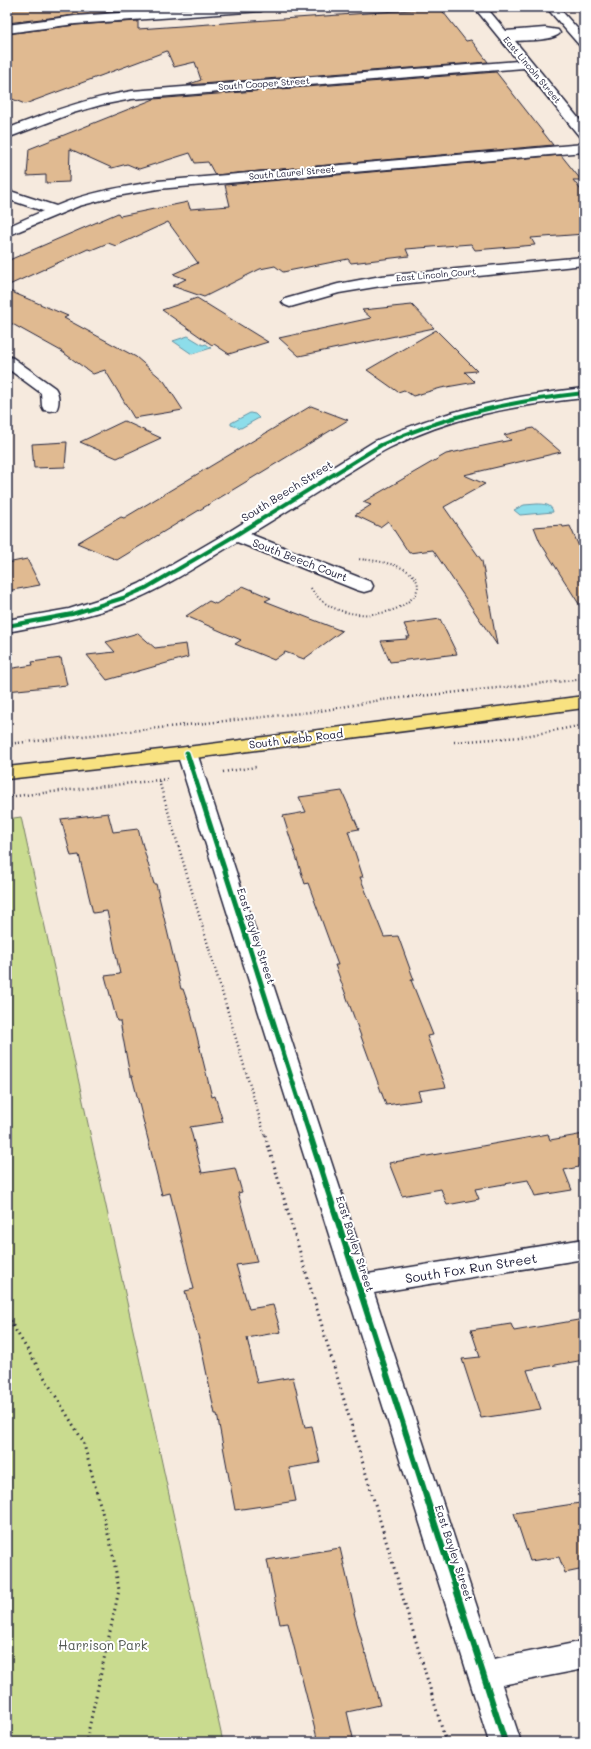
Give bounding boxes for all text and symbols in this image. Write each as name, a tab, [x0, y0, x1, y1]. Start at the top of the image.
street label: East Lincoln Street	[501, 34, 564, 105]
street label: South Cooper Street	[218, 75, 310, 92]
street label: South Laurel Street	[248, 163, 335, 182]
street label: East Lincoln Court	[395, 266, 477, 283]
street label: South Beech Street	[238, 456, 335, 525]
street label: South Beech Court	[250, 534, 350, 585]
street label: South Webb Road	[248, 725, 344, 752]
street label: East Bayley Street	[234, 886, 279, 986]
street label: East Bayley Street	[333, 1194, 378, 1294]
street label: South Fox Run Street	[404, 1249, 538, 1286]
street label: East Bayley Street	[432, 1503, 477, 1603]
park label: Harrison Park	[58, 1636, 148, 1653]

